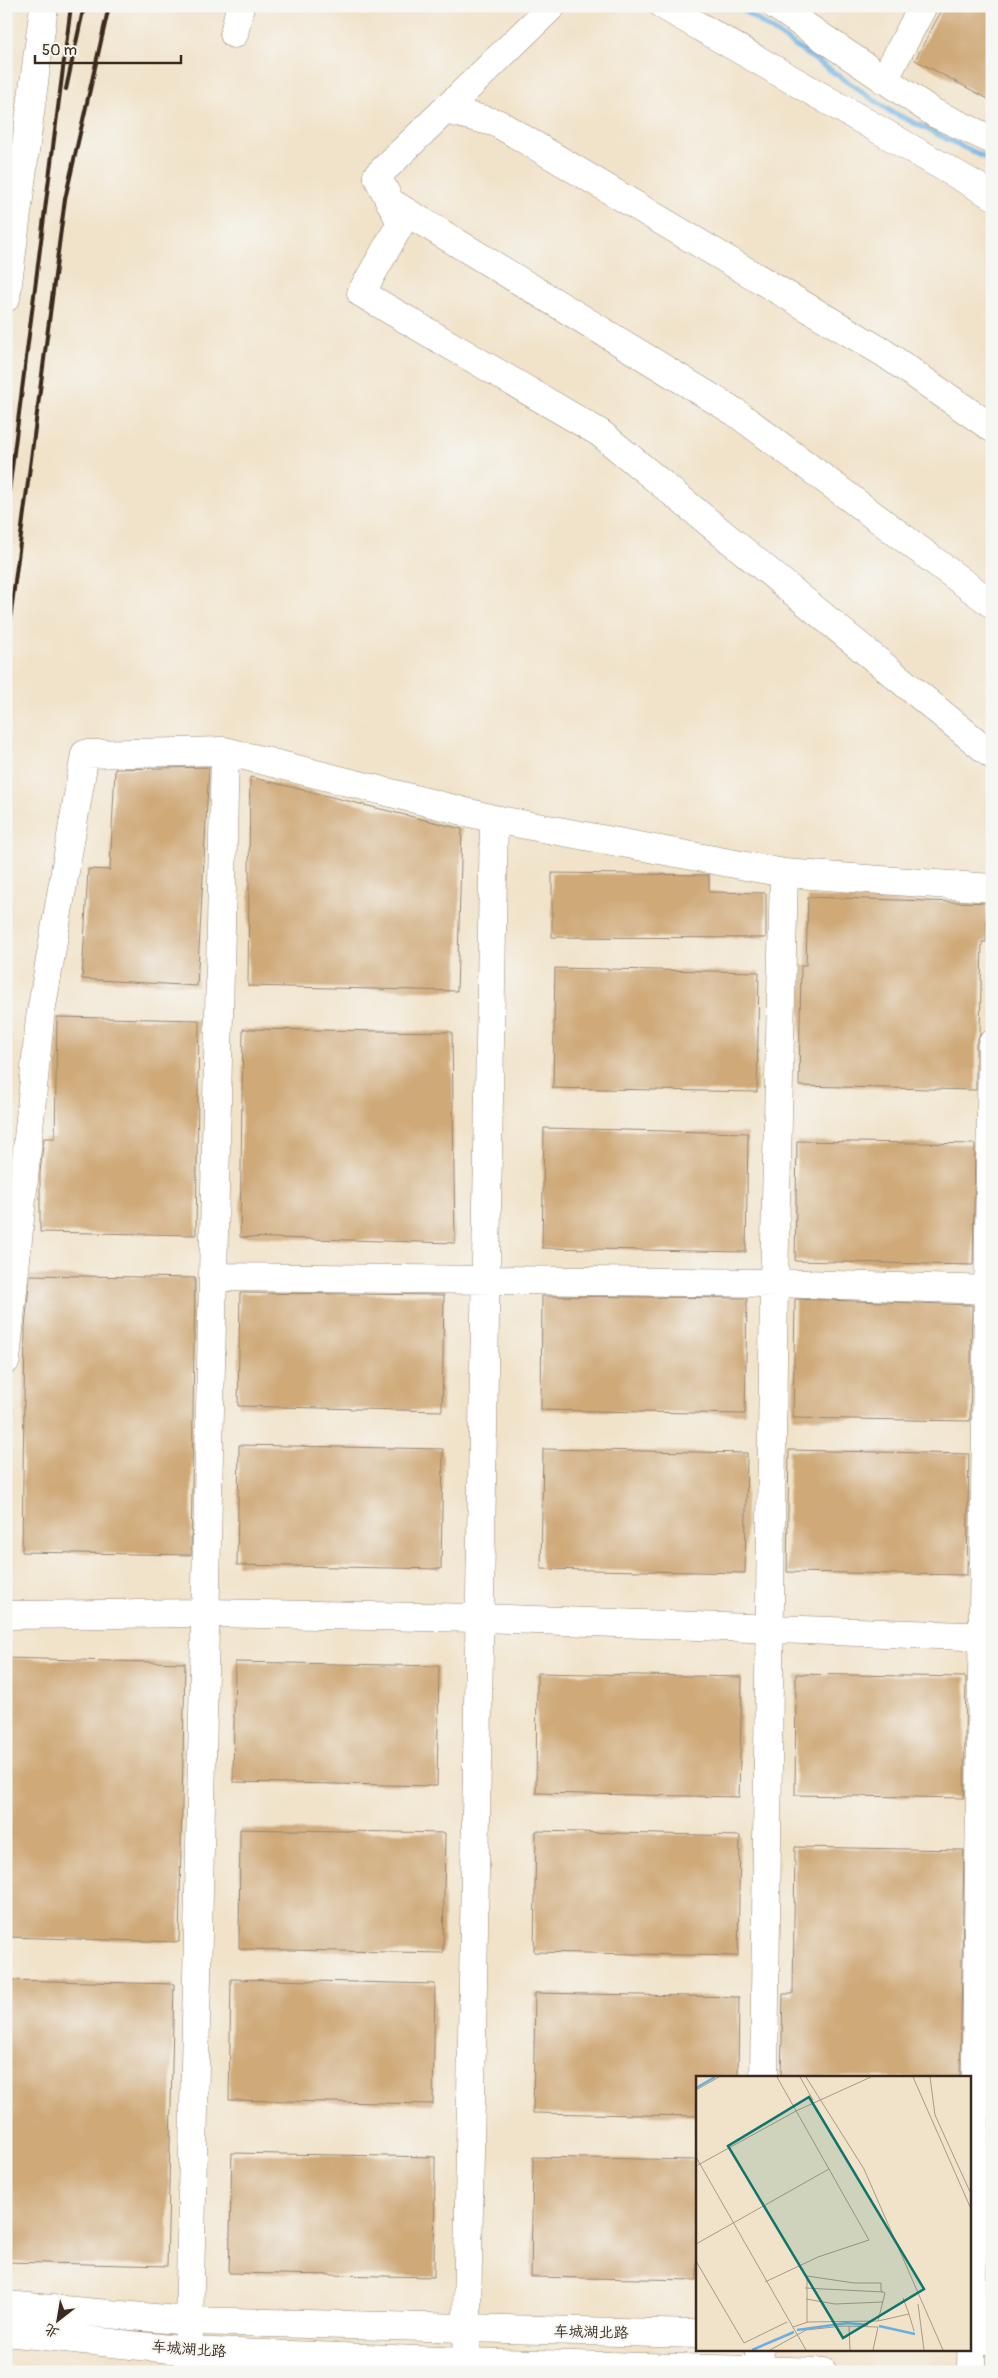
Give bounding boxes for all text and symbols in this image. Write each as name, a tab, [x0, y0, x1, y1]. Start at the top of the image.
scale bar	[35, 32, 181, 64]
text: 50 m	[42, 41, 77, 60]
inset map	[696, 2076, 970, 2350]
north arrow	[32, 2296, 82, 2346]
text: 北	[41, 2320, 62, 2342]
street label: 车城湖北路	[553, 2322, 629, 2343]
street label: 车城湖北路	[151, 2337, 227, 2362]

